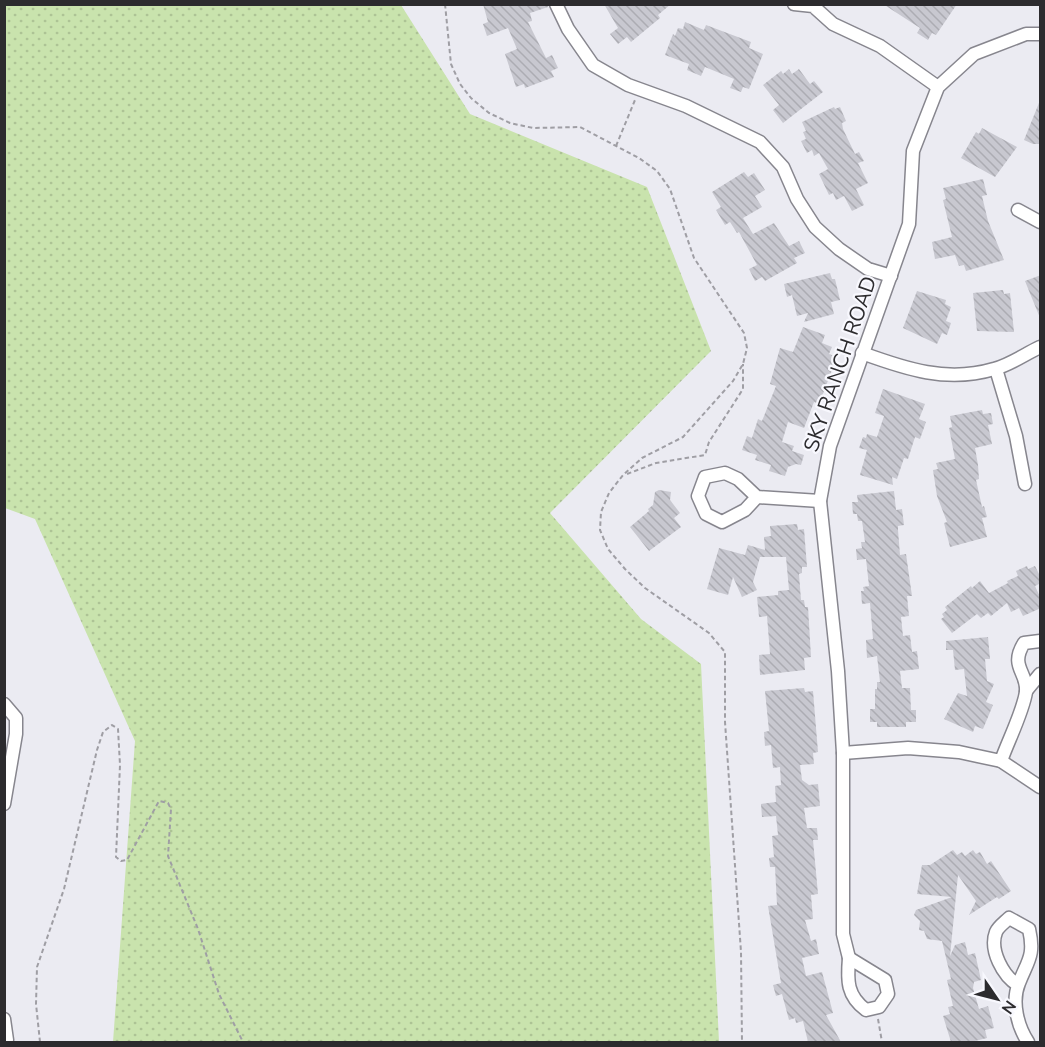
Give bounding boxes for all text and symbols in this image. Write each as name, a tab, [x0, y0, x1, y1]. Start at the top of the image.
street label: SKY RANCH ROAD	[797, 272, 883, 456]
north arrow	[967, 969, 1027, 1029]
text: N	[996, 996, 1021, 1018]

